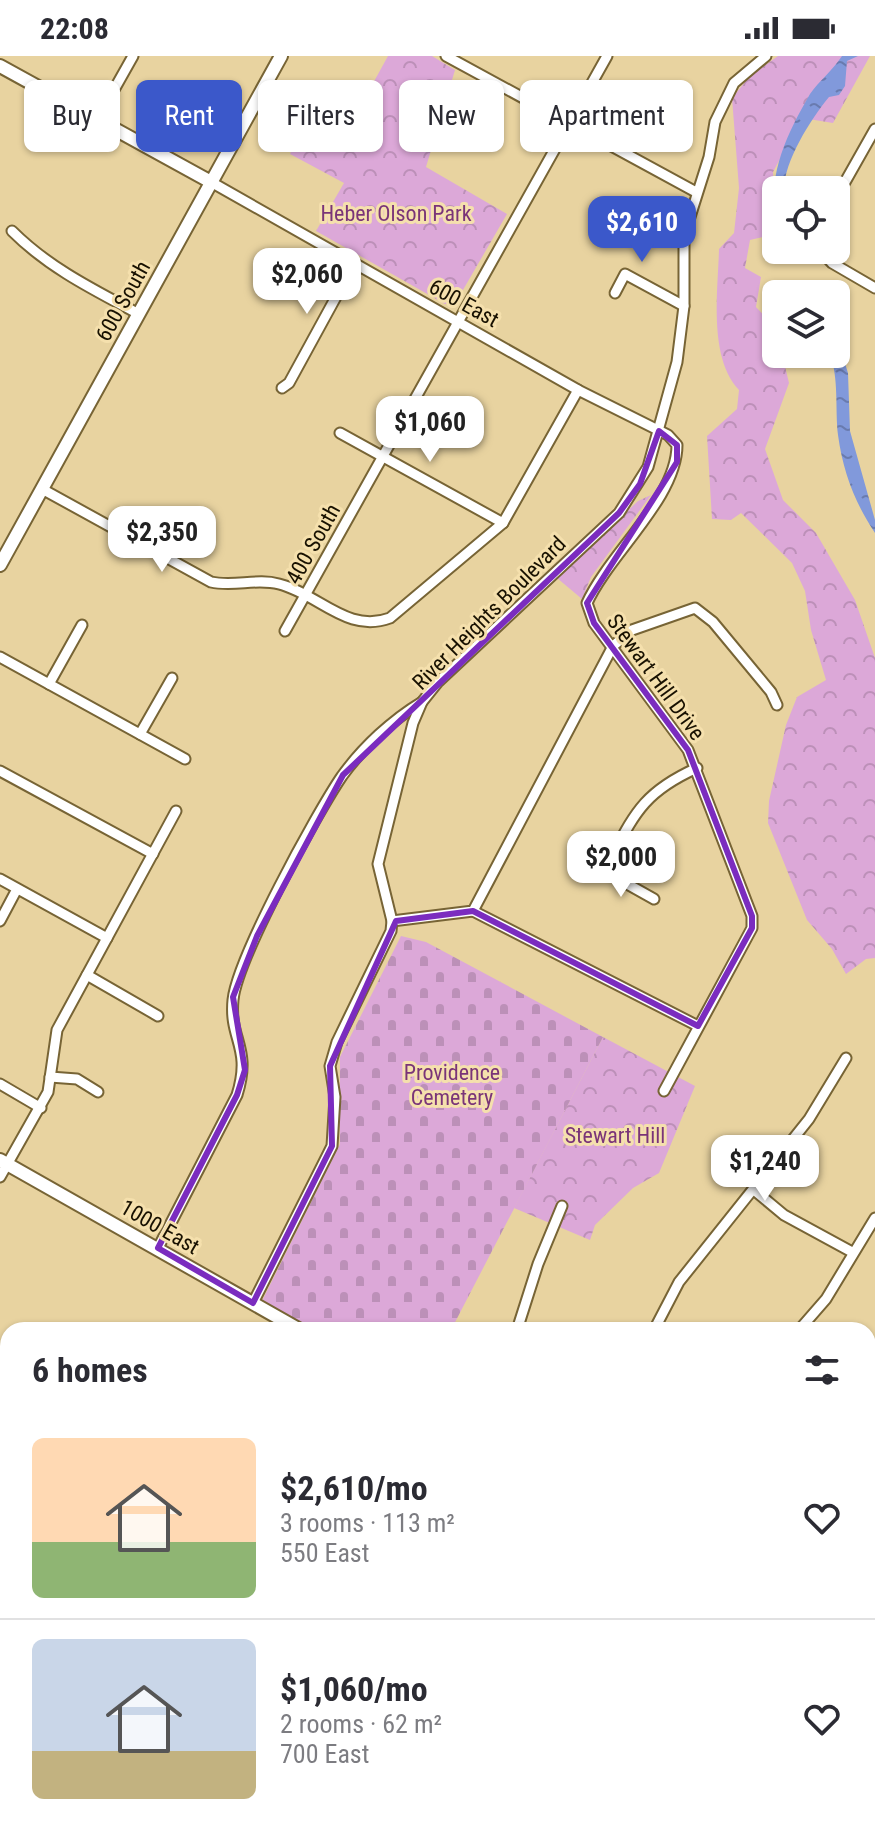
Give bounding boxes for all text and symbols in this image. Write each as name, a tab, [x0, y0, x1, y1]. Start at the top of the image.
text: 22:08	[40, 11, 109, 46]
chip: Buy	[24, 80, 120, 152]
chip: Rent	[136, 80, 242, 152]
chip: Filters	[258, 80, 383, 152]
chip: New	[399, 80, 504, 152]
chip: Apartment	[520, 80, 693, 152]
map controls	[762, 176, 850, 368]
button: locate	[762, 176, 850, 264]
pin: $2,610	[577, 196, 707, 264]
park label: Heber Olson Park	[320, 201, 472, 226]
text: $2,610	[606, 207, 678, 237]
pin: $2,060	[242, 248, 372, 316]
street label: 600 South	[91, 257, 155, 345]
text: $2,060	[271, 259, 343, 289]
street label: 600 East	[425, 274, 503, 332]
button: layers	[762, 280, 850, 368]
pin: $1,060	[365, 396, 495, 464]
text: $1,060	[394, 407, 466, 437]
street label: 400 South	[281, 500, 345, 588]
pin: $2,350	[97, 506, 227, 574]
text: $2,350	[126, 517, 198, 547]
street label: River Heights Boulevard	[407, 531, 571, 695]
street label: Stewart Hill Drive	[602, 609, 710, 745]
pin: $2,000	[556, 831, 686, 899]
text: $2,000	[585, 842, 657, 872]
park label: Providence Cemetery	[404, 1060, 500, 1110]
park label: Stewart Hill	[565, 1123, 665, 1148]
pin: $1,240	[700, 1135, 830, 1203]
text: $1,240	[729, 1146, 801, 1176]
street label: 1000 East	[116, 1195, 204, 1259]
icon: filters	[800, 1348, 844, 1392]
text: 6 homes	[32, 1350, 148, 1390]
text: $2,610/mo	[280, 1468, 428, 1508]
icon: home	[96, 1470, 192, 1566]
icon: heart	[800, 1496, 844, 1540]
text: 3 rooms · 113 m²	[280, 1508, 455, 1538]
text: 550 East	[280, 1538, 369, 1568]
text: $1,060/mo	[280, 1669, 428, 1709]
icon: home	[96, 1671, 192, 1767]
icon: heart	[800, 1697, 844, 1741]
text: 2 rooms · 62 m²	[280, 1709, 442, 1739]
text: 700 East	[280, 1739, 369, 1769]

